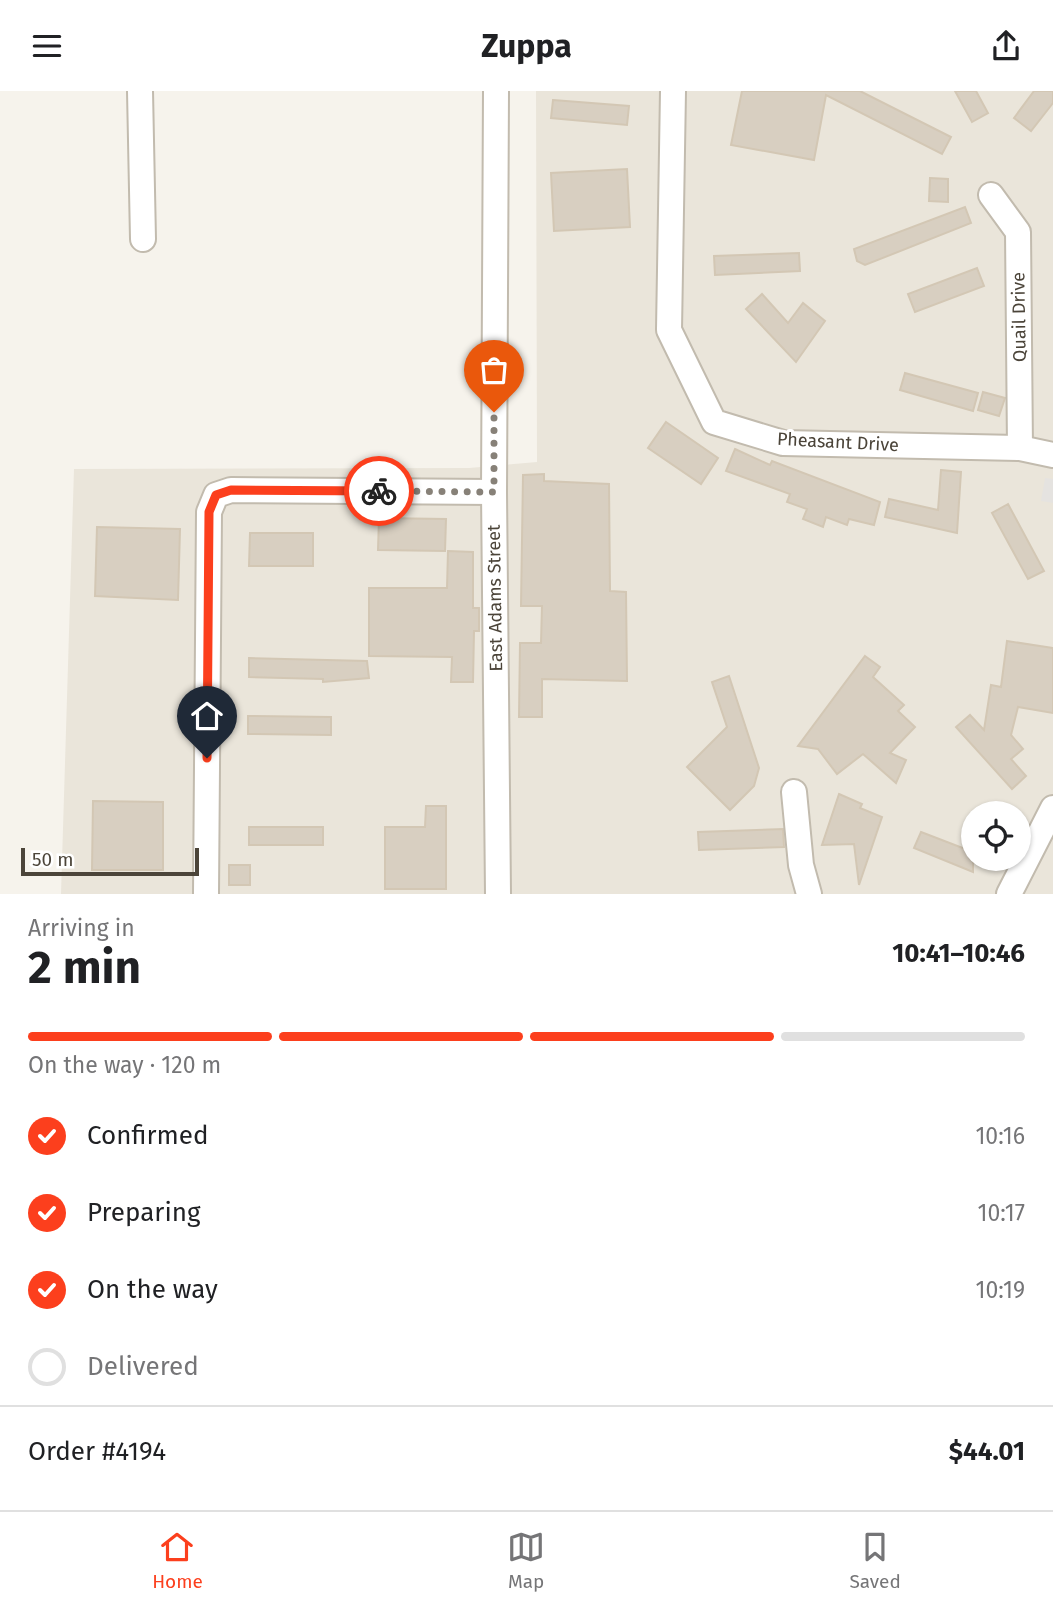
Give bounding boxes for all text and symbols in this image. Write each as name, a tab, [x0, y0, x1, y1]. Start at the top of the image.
icon: menu	[28, 27, 66, 65]
text: Zuppa	[481, 27, 572, 65]
icon: share	[987, 27, 1025, 65]
street label: Quail Drive	[1007, 272, 1031, 362]
pin	[464, 340, 524, 412]
icon: bag	[475, 351, 513, 389]
street label: Pheasant Drive	[777, 428, 899, 456]
courier	[344, 456, 414, 526]
icon: bike	[360, 472, 398, 510]
street label: East Adams Street	[483, 524, 507, 672]
pin	[177, 686, 237, 758]
icon: home	[188, 697, 226, 735]
map controls	[961, 801, 1031, 871]
button: locate	[961, 801, 1031, 871]
scale bar	[21, 845, 200, 877]
text: 50 m	[32, 848, 73, 871]
text: Arriving in	[28, 914, 135, 942]
text: 10:41–10:46	[892, 938, 1025, 969]
text: 2 min	[28, 940, 141, 995]
text: On the way · 120 m	[28, 1051, 221, 1079]
icon: check	[28, 1117, 66, 1155]
text: Confirmed	[87, 1120, 208, 1151]
text: 10:16	[975, 1122, 1025, 1150]
icon: check	[28, 1194, 66, 1232]
text: Preparing	[87, 1197, 200, 1228]
text: 10:17	[977, 1199, 1025, 1227]
icon: check	[28, 1271, 66, 1309]
text: On the way	[87, 1274, 218, 1305]
text: 10:19	[976, 1276, 1025, 1304]
text: Delivered	[87, 1351, 199, 1382]
text: Order #4194	[28, 1436, 166, 1467]
text: $44.01	[949, 1436, 1025, 1467]
tab: Home	[152, 1528, 203, 1593]
tab: Map	[507, 1528, 545, 1593]
tab: Saved	[849, 1528, 901, 1593]

